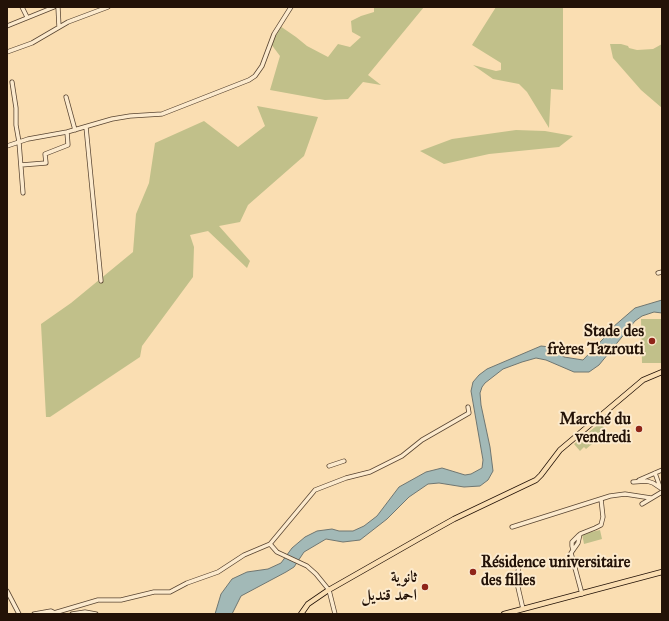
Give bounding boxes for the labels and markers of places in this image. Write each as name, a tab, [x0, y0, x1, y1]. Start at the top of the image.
place label: Stade des frères Tazrouti	[547, 322, 644, 360]
marker: Stade des frères Tazrouti	[647, 336, 657, 346]
place label: Marché du vendredi	[560, 410, 631, 448]
marker: Marché du vendredi	[634, 424, 644, 434]
place label: Résidence universitaire des filles	[481, 553, 630, 591]
marker: Résidence universitaire des filles	[468, 567, 478, 577]
place label: ثانوية احمد قنديل	[361, 568, 417, 606]
marker: ثانوية احمد قنديل	[420, 582, 430, 592]

